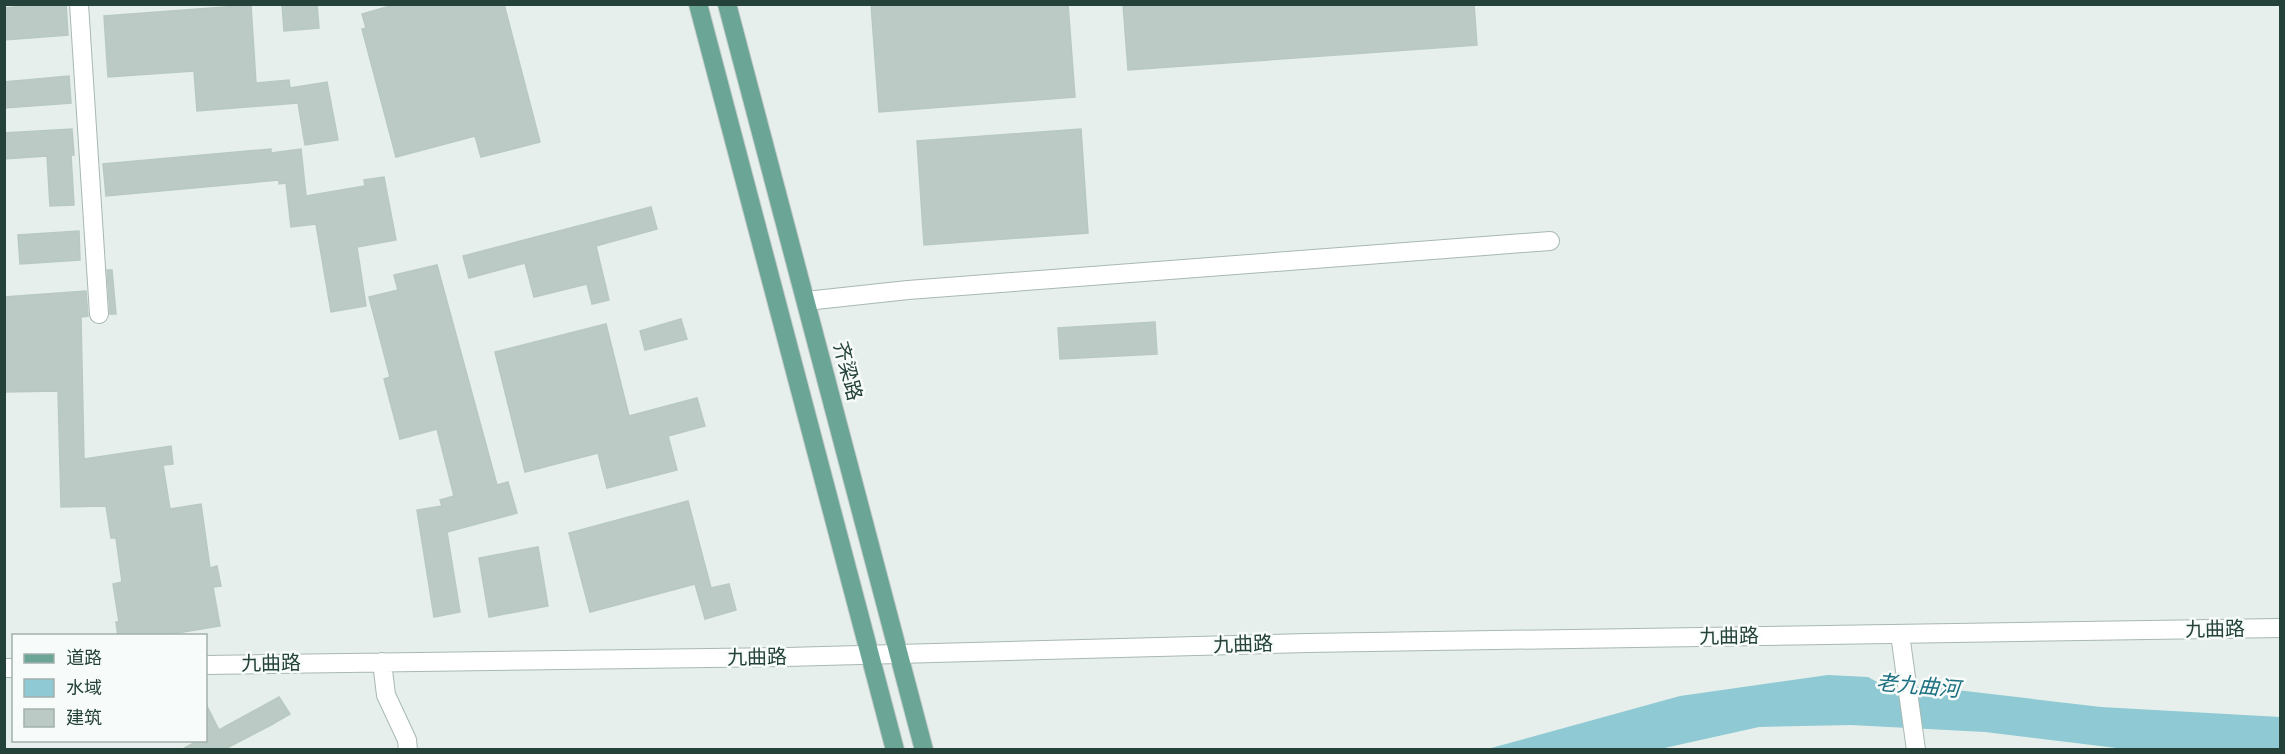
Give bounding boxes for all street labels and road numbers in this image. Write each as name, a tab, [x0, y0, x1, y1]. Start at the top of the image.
street label: 齐梁路	[830, 339, 868, 403]
street label: 九曲路	[2185, 615, 2245, 641]
street label: 九曲路	[1699, 622, 1759, 648]
street label: 九曲路	[1213, 630, 1273, 656]
street label: 九曲路	[727, 643, 787, 669]
street label: 九曲路	[241, 649, 301, 675]

